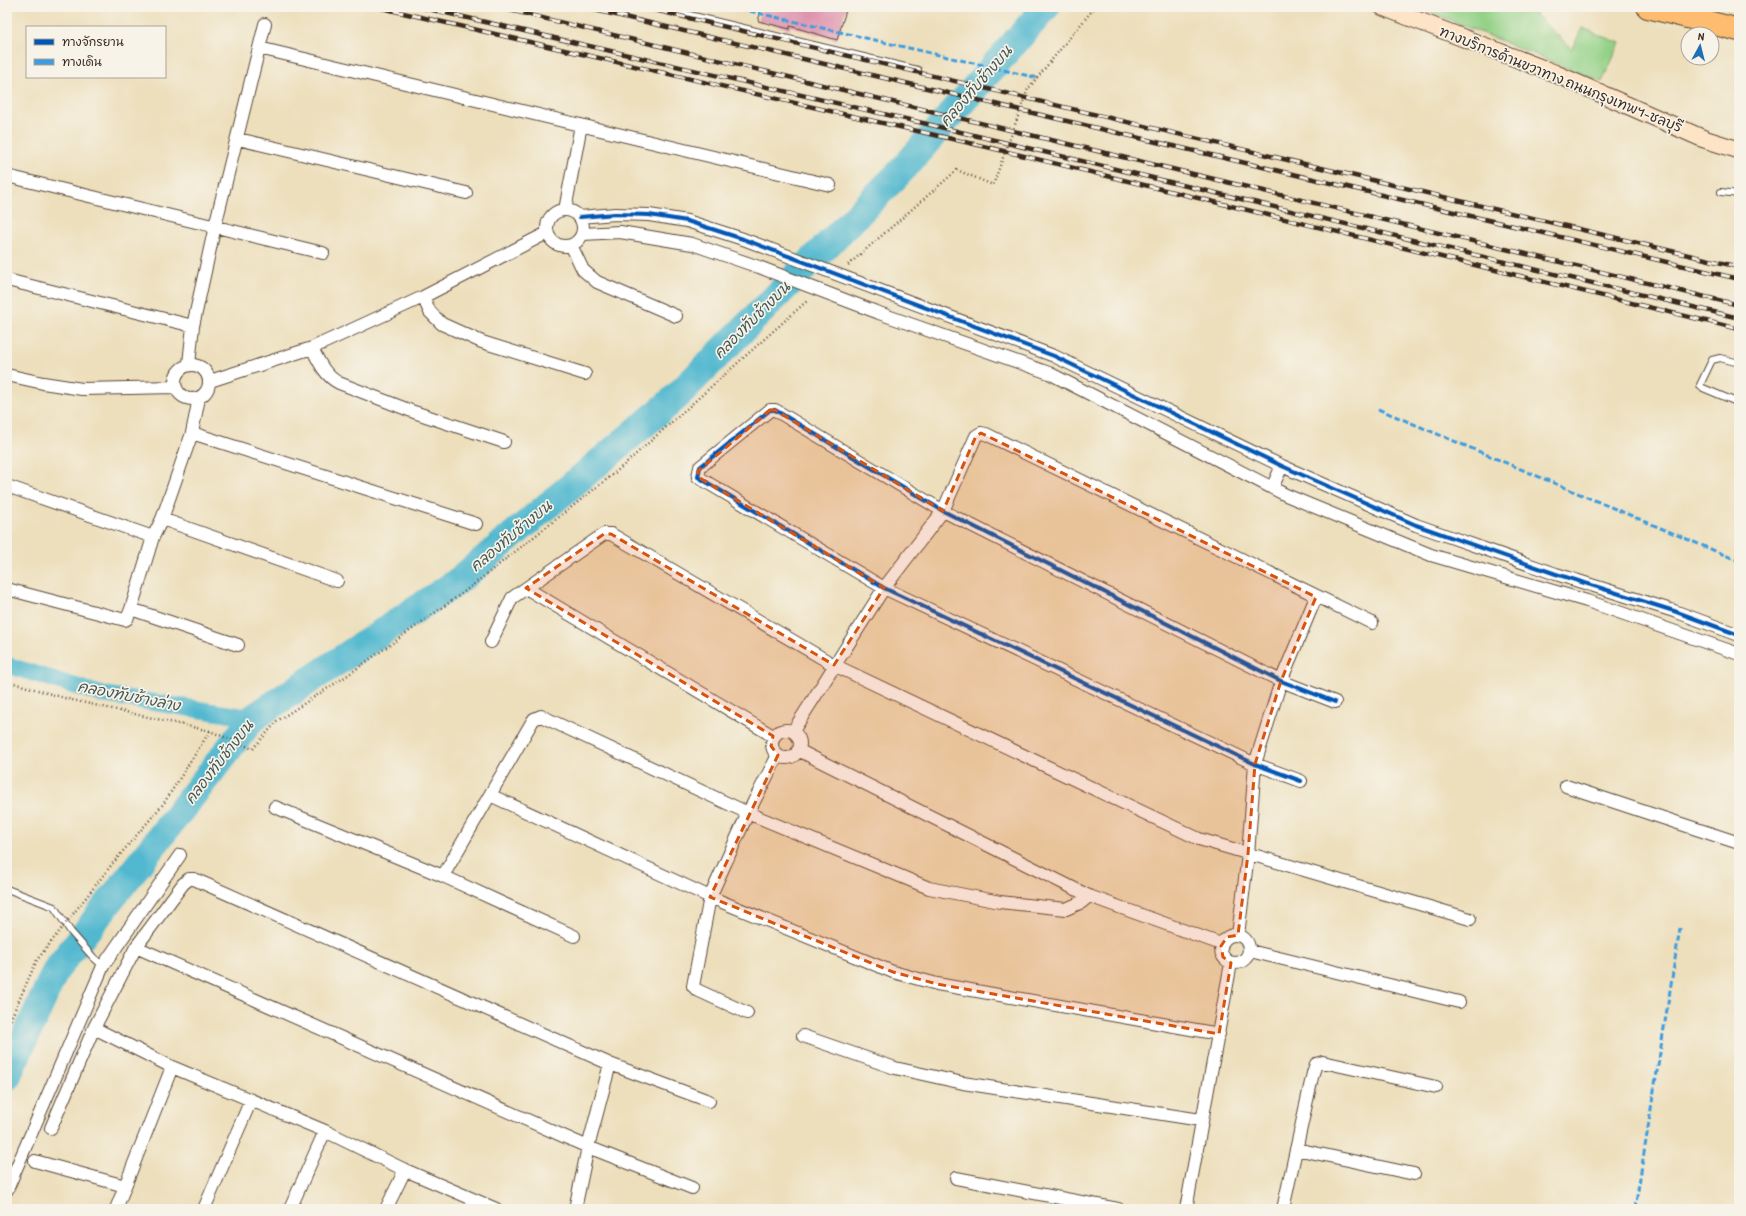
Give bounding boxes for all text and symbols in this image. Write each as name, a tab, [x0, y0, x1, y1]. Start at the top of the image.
street label: ทางบริการด้านขวาทาง ถนนกรุงเทพฯ-ชลบุรี	[1436, 21, 1686, 137]
legend	[26, 26, 166, 78]
north arrow	[1680, 26, 1720, 66]
text: N	[1697, 29, 1705, 43]
text: ทางจักรยาน	[62, 33, 124, 50]
water label: คลองทับช้างบน	[935, 41, 1017, 131]
text: ทางเดิน	[62, 53, 102, 70]
water label: คลองทับช้างบน	[709, 276, 795, 363]
water label: คลองทับช้างบน	[465, 495, 556, 576]
water label: คลองทับช้างล่าง	[76, 675, 183, 716]
water label: คลองทับช้างบน	[179, 715, 258, 808]

